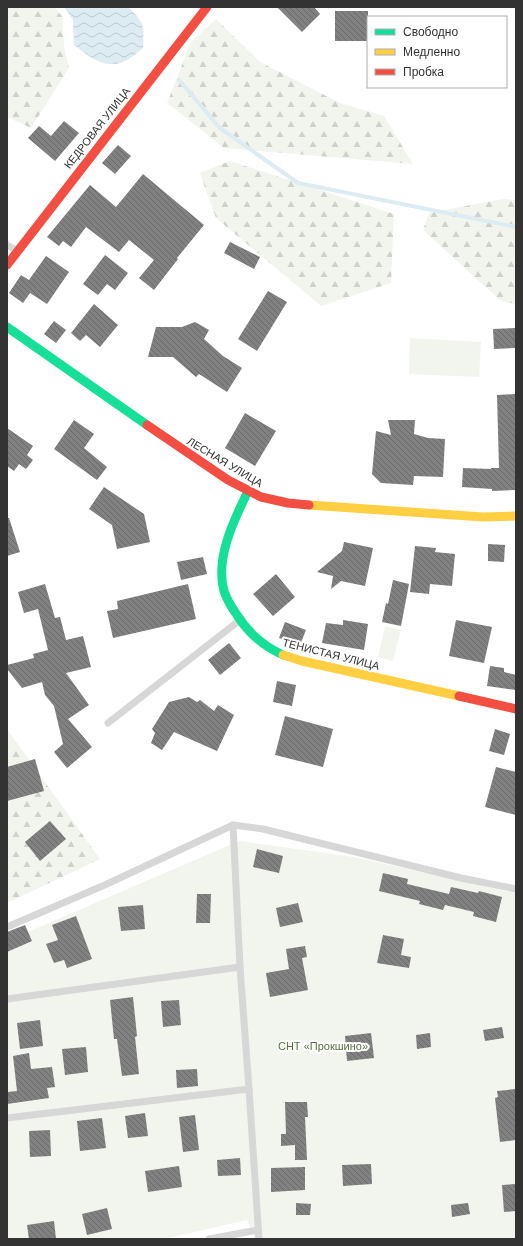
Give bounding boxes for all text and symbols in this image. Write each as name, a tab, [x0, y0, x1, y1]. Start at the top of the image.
legend	[367, 16, 507, 88]
text: Свободно	[403, 25, 458, 39]
text: Медленно	[403, 45, 460, 59]
text: Пробка	[403, 65, 444, 79]
street label: КЕДРОВАЯ УЛИЦА	[62, 85, 133, 171]
street label: ЛЕСНАЯ УЛИЦА	[185, 435, 266, 490]
street label: ТЕНИСТАЯ УЛИЦА	[281, 636, 381, 672]
park label: СНТ «Прокшино»	[278, 1040, 368, 1052]

